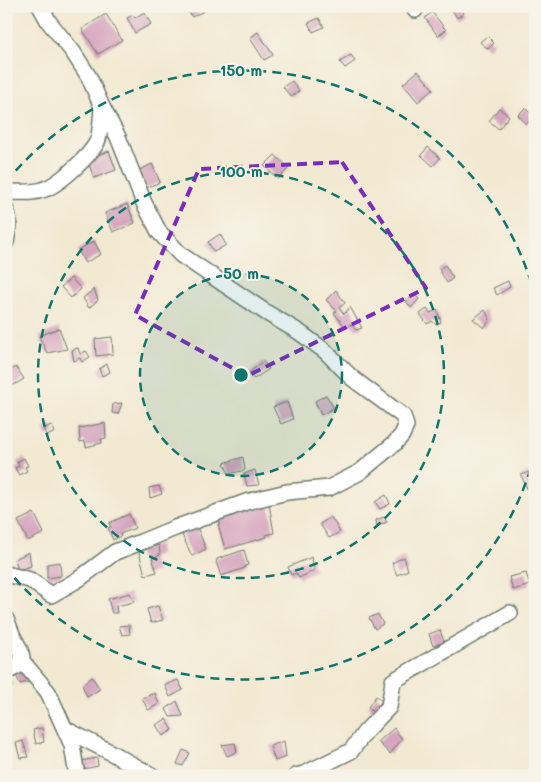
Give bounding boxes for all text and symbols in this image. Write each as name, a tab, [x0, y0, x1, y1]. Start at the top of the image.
text: 150 m	[220, 60, 262, 80]
text: 100 m	[219, 161, 263, 181]
text: 50 m	[223, 263, 259, 283]
centre of rings	[232, 366, 250, 384]

